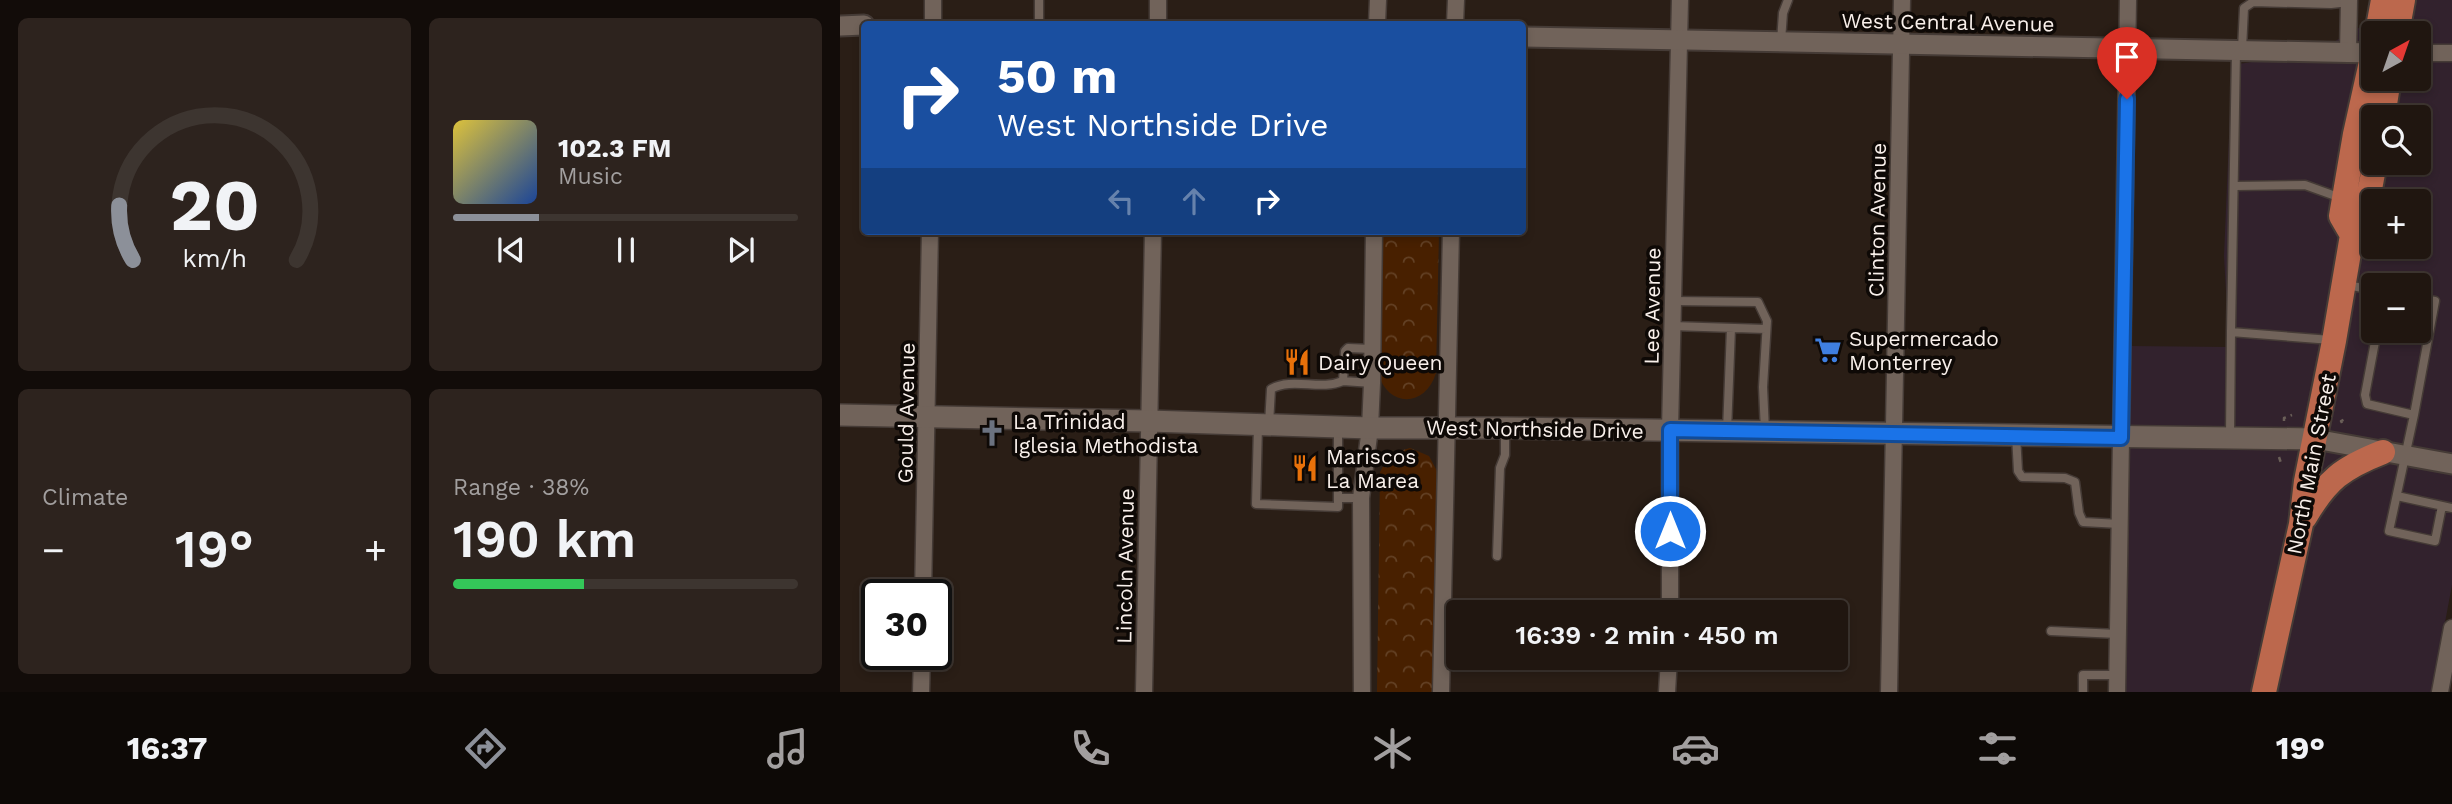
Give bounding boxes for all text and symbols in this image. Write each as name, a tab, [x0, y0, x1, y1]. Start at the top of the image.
street label: West Central Avenue	[1841, 8, 2055, 36]
north arrow	[2361, 21, 2431, 91]
map controls	[2361, 21, 2431, 343]
pin	[2097, 27, 2157, 99]
icon: arrive	[2108, 38, 2146, 76]
text: 50 m	[997, 47, 1117, 105]
icon: right	[882, 49, 973, 140]
button: search	[2361, 105, 2431, 175]
text: West Northside Drive	[997, 106, 1328, 144]
text: 102.3 FM	[558, 133, 671, 163]
street label: Clinton Avenue	[1863, 143, 1891, 297]
text: 20	[169, 163, 260, 249]
text: Music	[558, 163, 623, 190]
icon: left	[1102, 182, 1140, 220]
icon: ahead	[1175, 182, 1213, 220]
icon: right	[1248, 182, 1286, 220]
button: +	[2361, 189, 2431, 259]
icon: previous	[492, 231, 530, 269]
icon: pause	[607, 231, 645, 269]
icon: next	[722, 231, 760, 269]
text: km/h	[182, 244, 247, 273]
street label: Lee Avenue	[1638, 247, 1666, 365]
button: −	[2361, 273, 2431, 343]
place label: Supermercado Monterrey	[1849, 326, 1999, 375]
supermarket icon: Supermercado Monterrey	[1813, 335, 1843, 365]
street label: Gould Avenue	[892, 342, 920, 484]
restaurant icon: Dairy Queen	[1282, 347, 1312, 377]
place label: Dairy Queen	[1318, 350, 1443, 375]
street label: North Main Street	[2281, 371, 2341, 556]
place label: La Trinidad Iglesia Methodista	[1013, 409, 1199, 458]
street label: West Northside Drive	[1426, 415, 1644, 443]
church icon: La Trinidad Iglesia Methodista	[977, 418, 1007, 448]
place label: Mariscos La Marea	[1326, 444, 1419, 493]
restaurant icon: Mariscos La Marea	[1290, 453, 1320, 483]
text: Range · 38%	[453, 474, 589, 501]
text: Climate	[42, 484, 128, 511]
street label: Lincoln Avenue	[1111, 488, 1139, 644]
position arrow	[1633, 494, 1707, 568]
text: 190 km	[453, 509, 636, 570]
text: 19°	[175, 519, 254, 580]
text: −	[42, 528, 65, 572]
text: +	[364, 528, 387, 572]
speed limit sign: 30	[861, 579, 952, 670]
text: 16:39 · 2 min · 450 m	[1515, 620, 1779, 650]
icon: directions	[461, 724, 510, 773]
icon: music	[763, 724, 812, 773]
icon: phone	[1066, 724, 1115, 773]
icon: climate	[1368, 724, 1417, 773]
icon: car	[1671, 724, 1720, 773]
icon: filters	[1973, 724, 2022, 773]
text: 16:37	[127, 729, 207, 767]
text: 19°	[2276, 729, 2325, 767]

